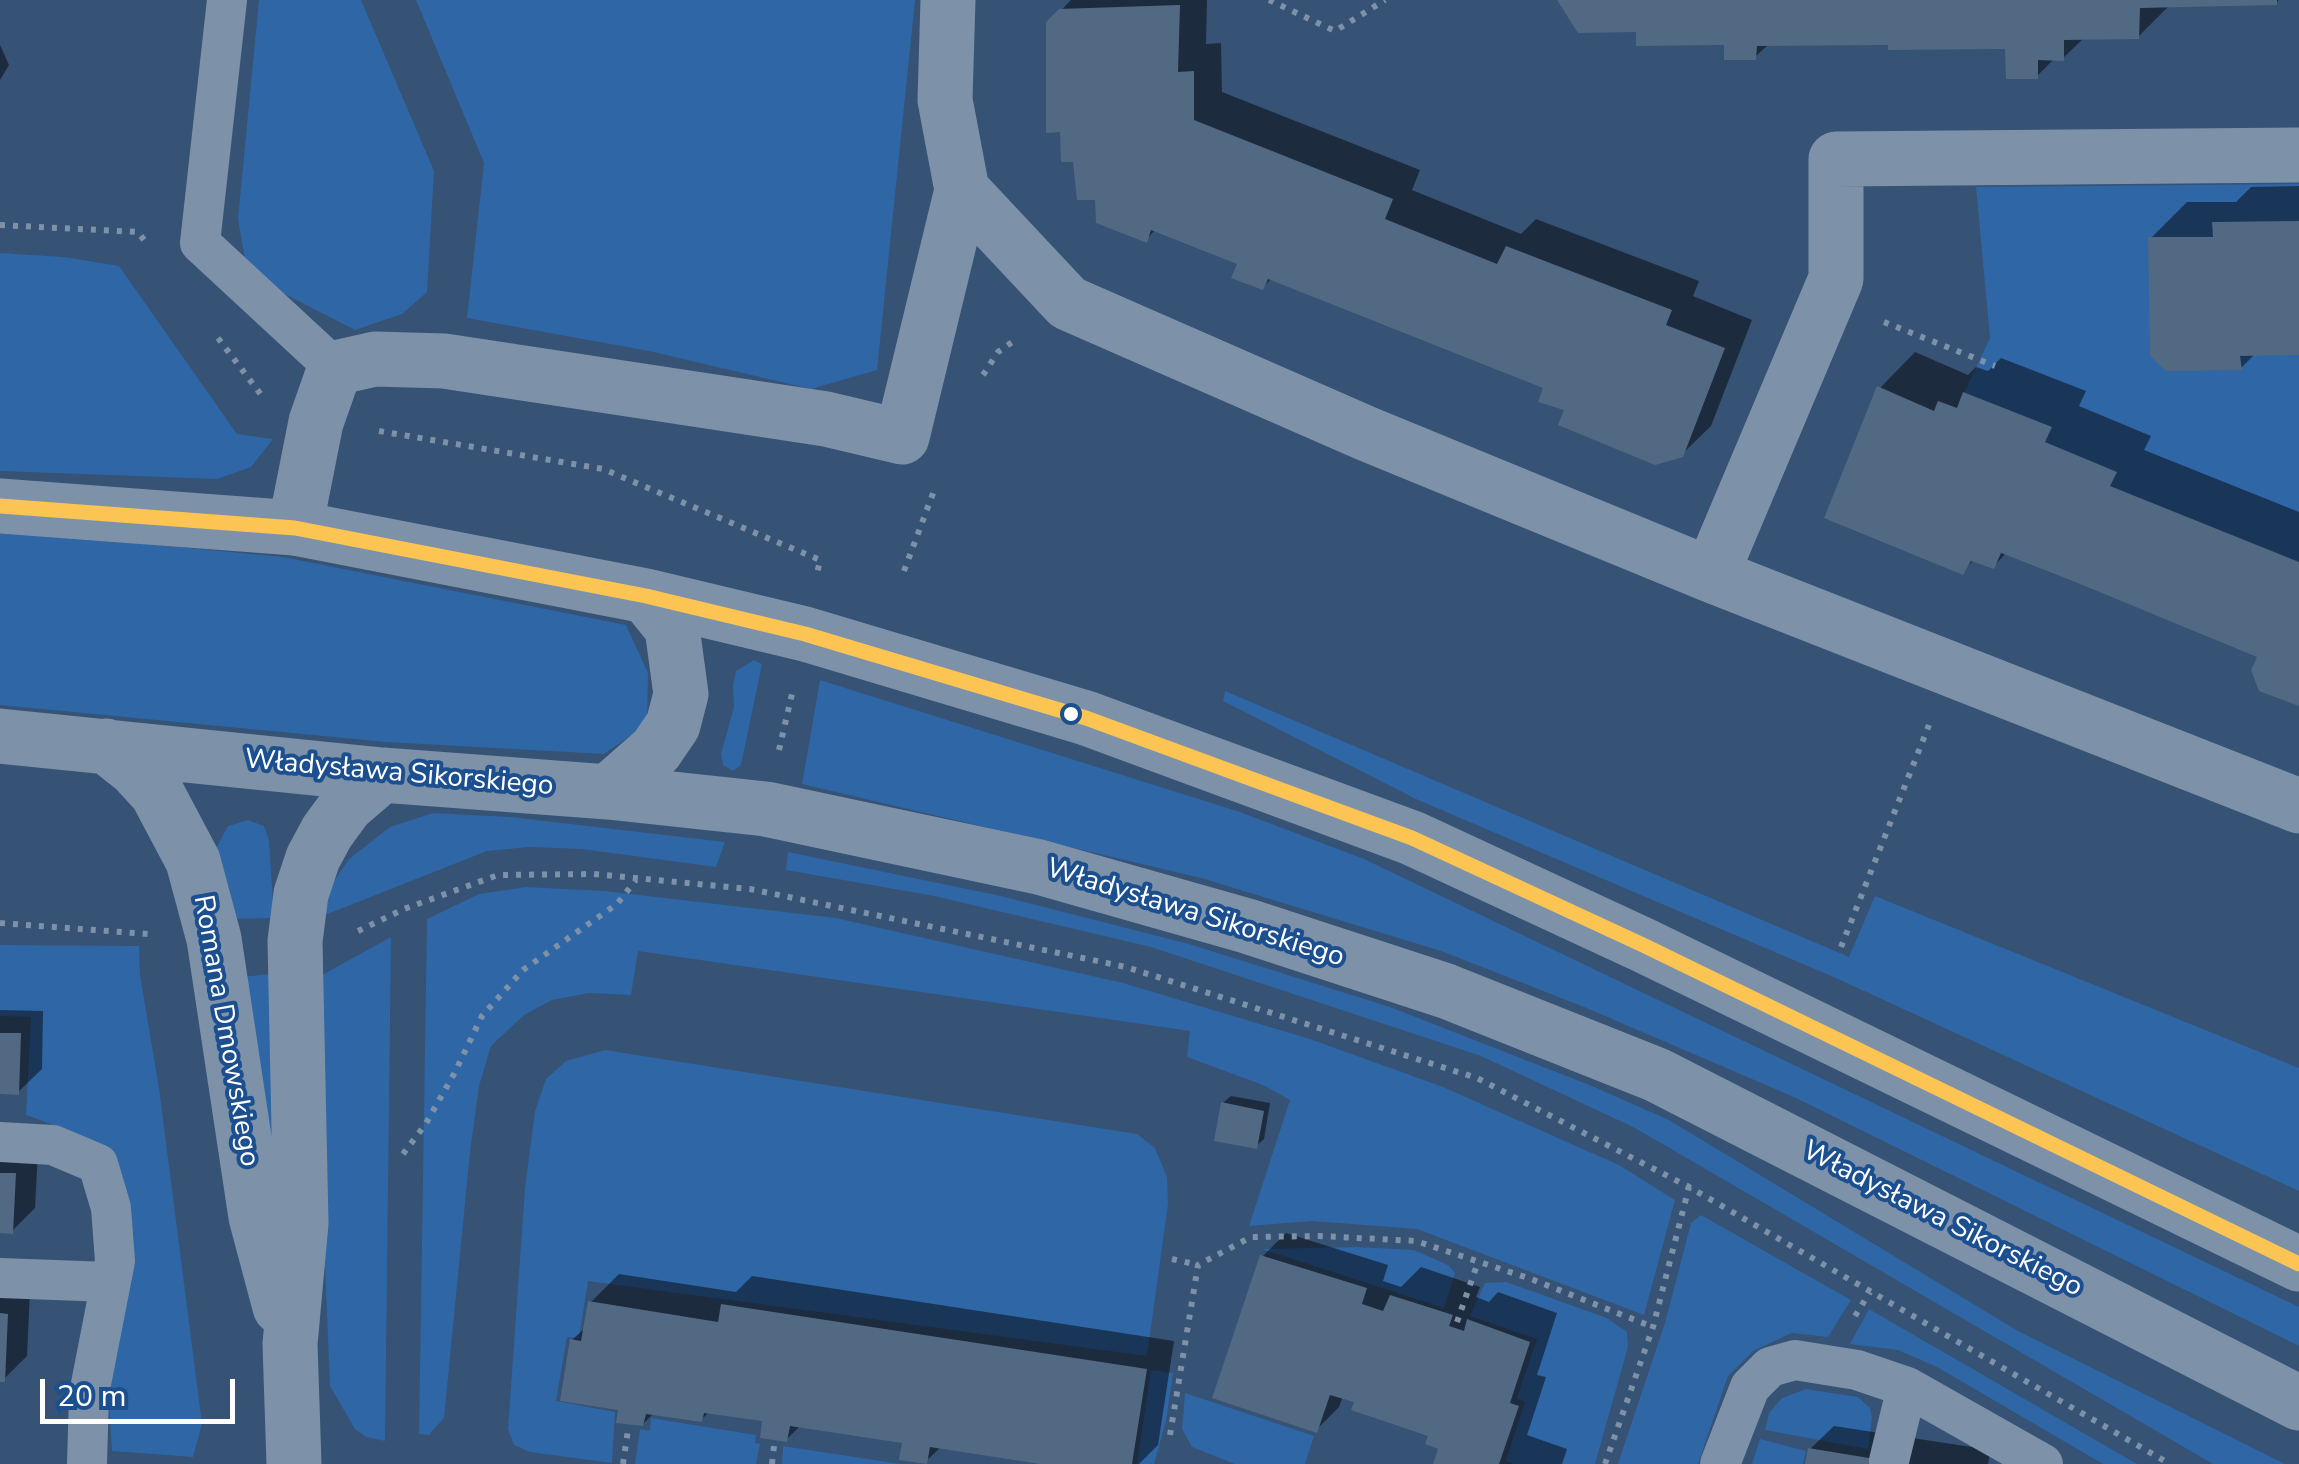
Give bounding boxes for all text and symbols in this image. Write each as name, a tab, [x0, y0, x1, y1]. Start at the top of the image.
unlabelled marker	[1061, 704, 1081, 724]
street label: Władysława Sikorskiego	[243, 744, 555, 804]
street label: Władysława Sikorskiego	[1042, 853, 1348, 975]
street label: Romana Dmowskiego	[185, 893, 265, 1169]
street label: Władysława Sikorskiego	[1796, 1135, 2088, 1305]
scale bar	[45, 1359, 240, 1421]
text: 20 m	[57, 1376, 126, 1417]

